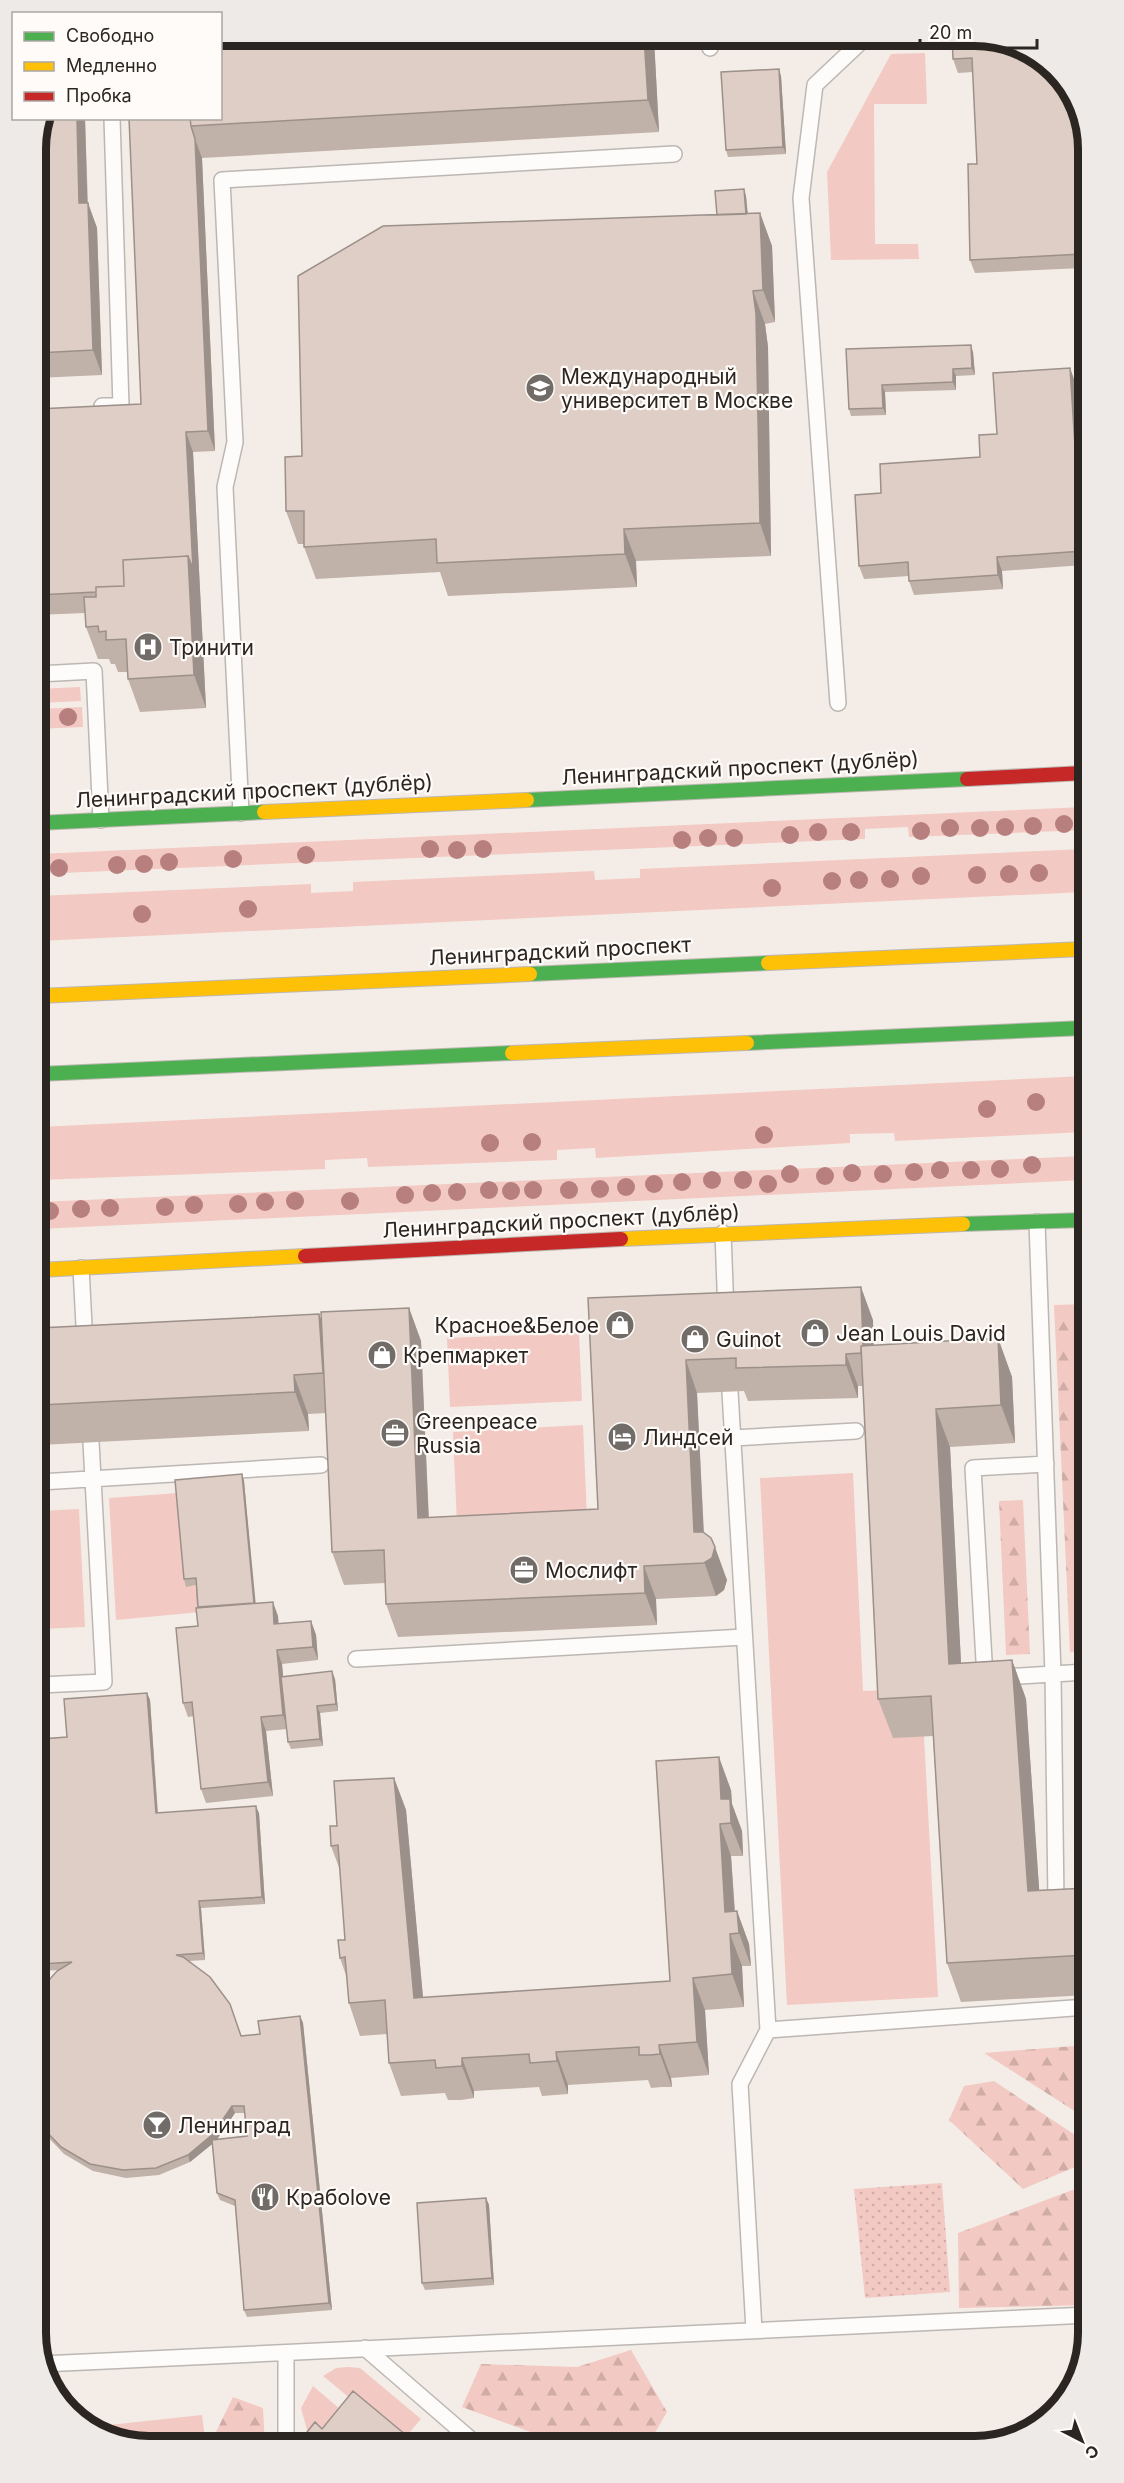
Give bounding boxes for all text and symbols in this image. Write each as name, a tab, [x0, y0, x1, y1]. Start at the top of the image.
legend	[12, 12, 222, 120]
scale bar	[920, 12, 1037, 50]
text: 20 m	[929, 22, 972, 43]
text: Свободно	[66, 25, 154, 46]
text: Медленно	[66, 55, 157, 76]
text: Пробка	[66, 85, 132, 106]
place label: Международный университет в Москве	[561, 364, 793, 413]
school or university icon: Международный университет в Москве	[524, 372, 556, 404]
hospital icon: Тринити	[132, 631, 164, 663]
place label: Тринити	[169, 635, 254, 660]
street label: Ленинградский проспект (дублёр)	[561, 746, 919, 790]
street label: Ленинградский проспект (дублёр)	[75, 769, 433, 813]
street label: Ленинградский проспект	[428, 932, 692, 970]
street label: Ленинградский проспект (дублёр)	[382, 1199, 740, 1243]
shop icon: Красное&Белое	[604, 1309, 636, 1341]
place label: Красное&Белое	[435, 1313, 599, 1338]
shop icon: Jean Louis David	[799, 1317, 831, 1349]
place label: Jean Louis David	[836, 1321, 1006, 1346]
shop icon: Guinot	[679, 1323, 711, 1355]
place label: Guinot	[716, 1327, 781, 1352]
shop icon: Крепмаркет	[366, 1339, 398, 1371]
place label: Крепмаркет	[403, 1343, 529, 1368]
place label: Greenpeace Russia	[416, 1409, 537, 1458]
office icon: Greenpeace Russia	[379, 1417, 411, 1449]
hotel icon: Линдсей	[606, 1421, 638, 1453]
place label: Линдсей	[643, 1425, 733, 1450]
office icon: Мослифт	[508, 1554, 540, 1586]
place label: Мослифт	[545, 1558, 638, 1583]
bar icon: Ленинград	[141, 2109, 173, 2141]
place label: Ленинград	[178, 2113, 291, 2138]
restaurant icon: Крабоlove	[249, 2181, 281, 2213]
place label: Крабоlove	[286, 2185, 391, 2210]
north arrow	[1052, 2411, 1112, 2471]
text: С	[1081, 2441, 1103, 2464]

